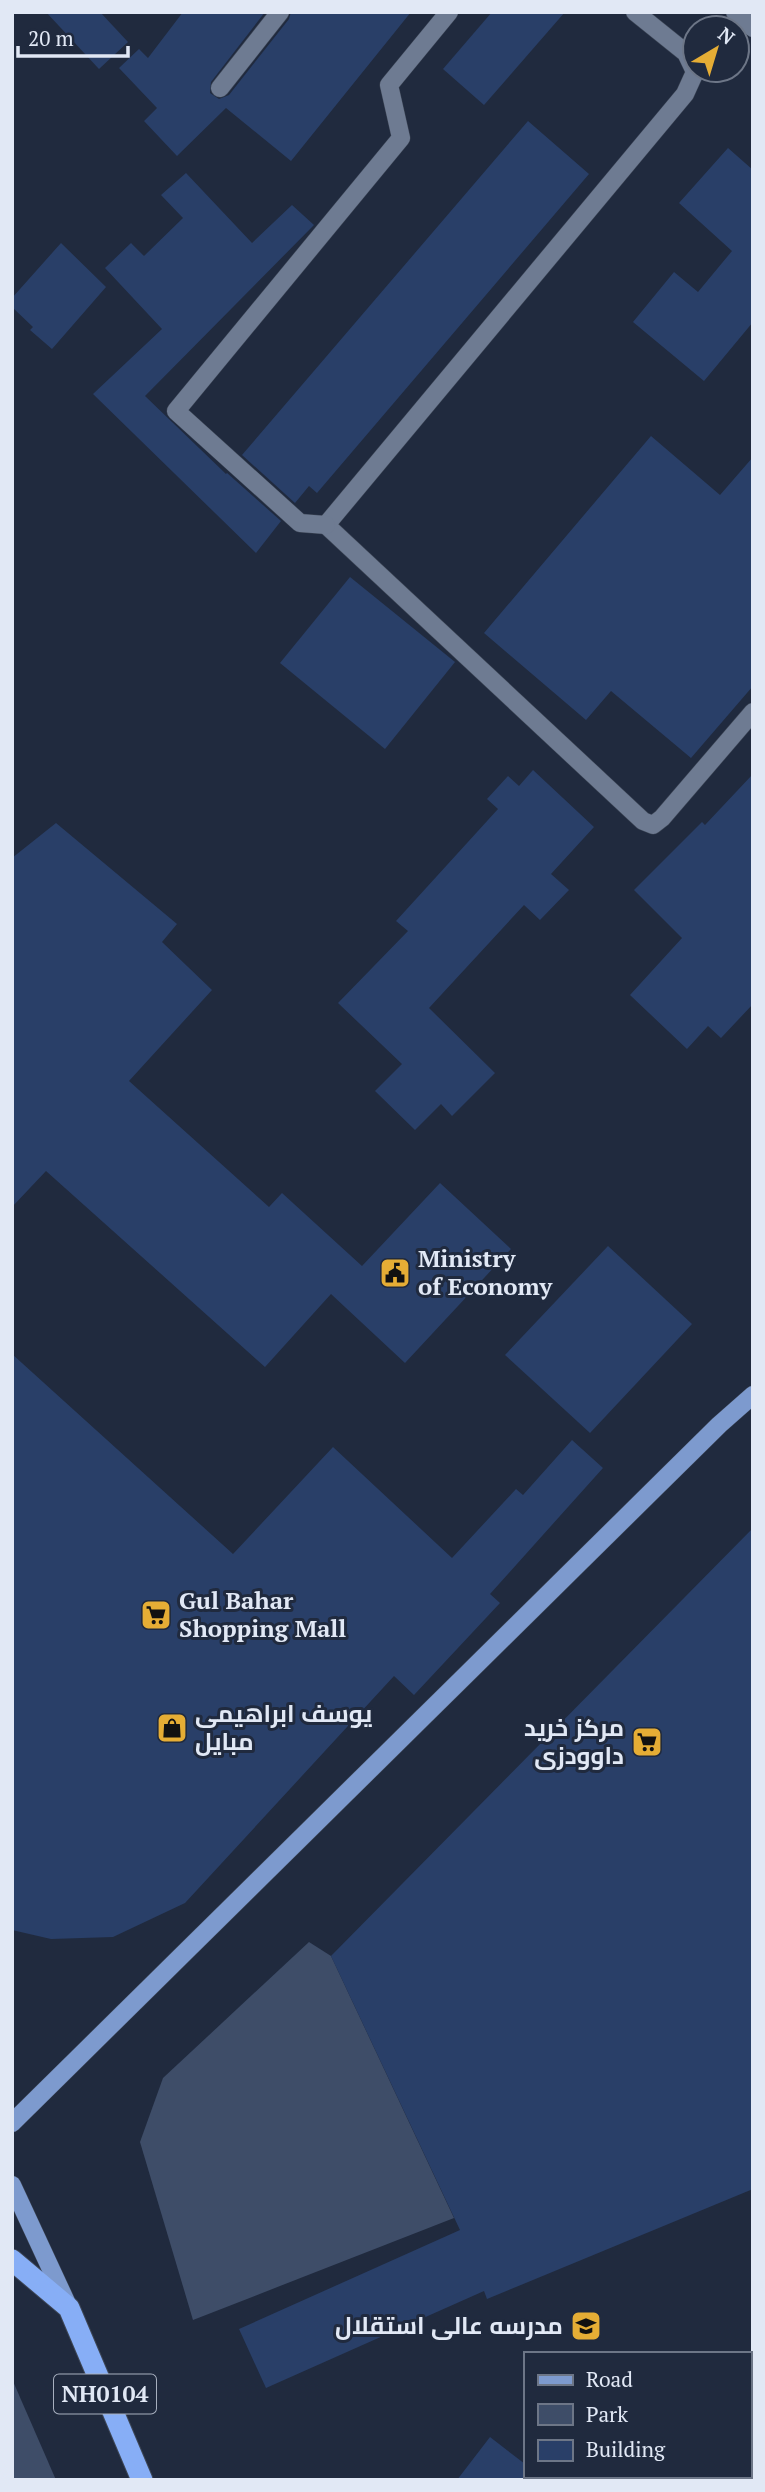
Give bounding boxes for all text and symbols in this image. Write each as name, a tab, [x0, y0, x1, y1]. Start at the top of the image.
scale bar	[18, 14, 128, 58]
north arrow	[681, 14, 751, 84]
text: N	[713, 21, 741, 50]
text: 20 m	[28, 24, 74, 52]
place label: Ministry of Economy	[418, 1242, 554, 1302]
public building icon: Ministry of Economy	[378, 1256, 412, 1290]
place label: Gul Bahar Shopping Mall	[179, 1584, 346, 1644]
supermarket icon: Gul Bahar Shopping Mall	[139, 1598, 173, 1632]
place label: یوسف ابراهیمی مبایل	[195, 1697, 373, 1757]
shop icon: یوسف ابراهیمی مبایل	[155, 1711, 189, 1745]
place label: مرکز خرید داوودزی	[524, 1711, 624, 1771]
supermarket icon: مرکز خرید داوودزی	[630, 1725, 664, 1759]
place label: مدرسه عالی استقلال	[335, 2309, 563, 2341]
school or university icon: مدرسه عالی استقلال	[569, 2309, 603, 2343]
legend	[524, 2352, 751, 2478]
text: Road	[586, 2365, 633, 2393]
road number: NH0104	[54, 2374, 156, 2414]
text: Park	[586, 2400, 628, 2428]
text: Building	[586, 2435, 666, 2463]

